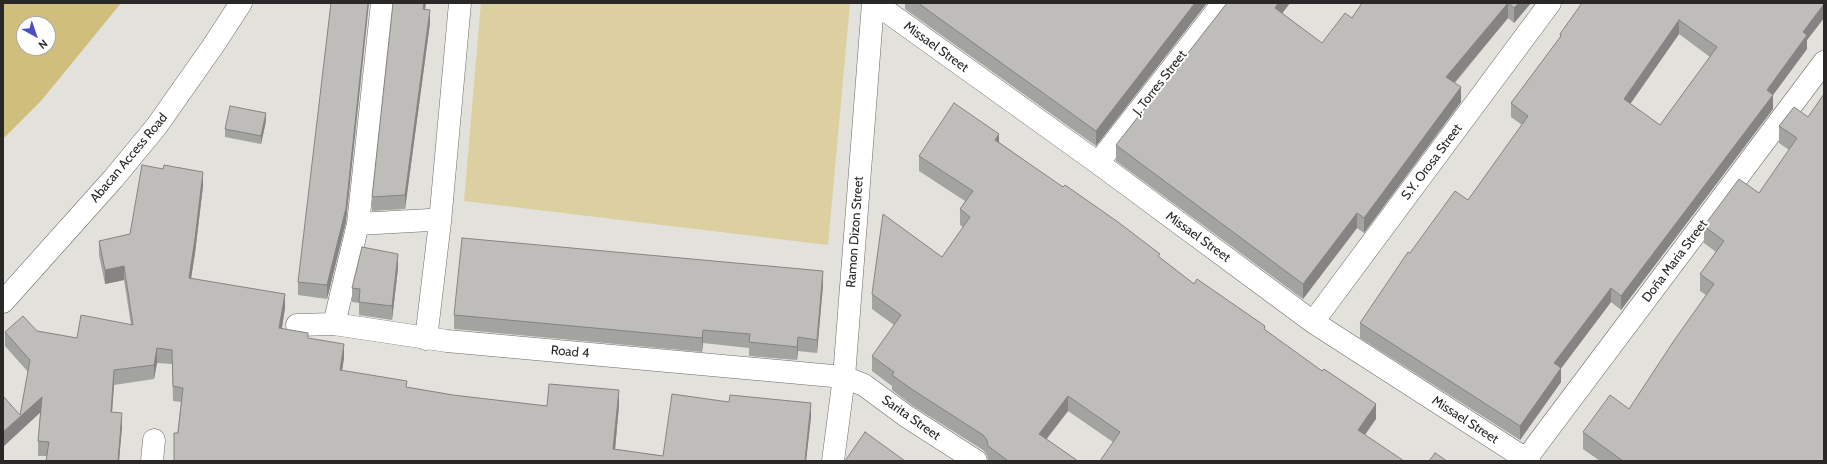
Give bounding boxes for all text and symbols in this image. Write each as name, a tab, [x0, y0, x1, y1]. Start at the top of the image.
north arrow	[16, 16, 56, 56]
street label: Missael Street	[901, 18, 971, 76]
text: N	[36, 37, 51, 52]
street label: J. Torres Street	[1130, 47, 1190, 119]
street label: Abacan Access Road	[87, 110, 171, 206]
street label: S.Y. Orosa Street	[1398, 121, 1466, 203]
street label: Ramon Dizon Street	[843, 176, 867, 288]
street label: Missael Street	[1163, 208, 1233, 266]
street label: Doña Maria Street	[1639, 217, 1711, 305]
street label: Road 4	[550, 343, 590, 361]
street label: Sarita Street	[879, 392, 943, 444]
street label: Missael Street	[1429, 393, 1501, 447]

